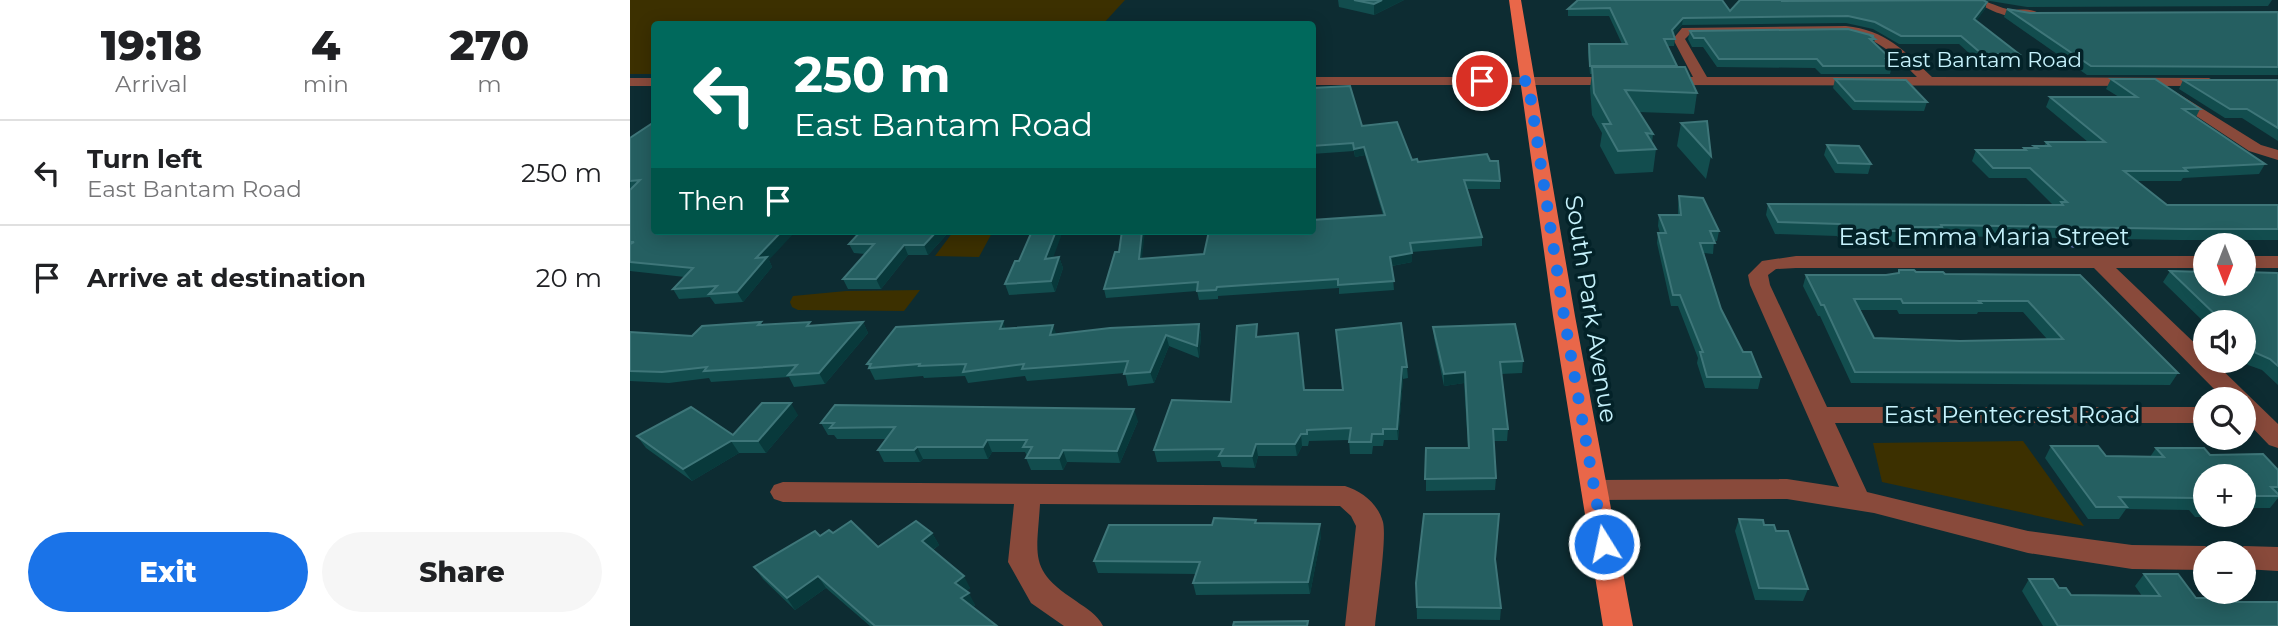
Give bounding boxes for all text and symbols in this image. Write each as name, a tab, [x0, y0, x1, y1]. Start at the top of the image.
text: 19:18	[101, 19, 202, 71]
text: 4	[311, 19, 341, 71]
text: 270	[450, 19, 529, 71]
text: 250 m	[794, 45, 951, 104]
street label: East Bantam Road	[1886, 47, 2082, 72]
icon: left	[679, 49, 770, 140]
pin	[1452, 51, 1512, 111]
icon: arrive	[1463, 62, 1501, 100]
text: Arrival	[115, 70, 188, 98]
text: min	[303, 70, 349, 98]
text: m	[477, 70, 502, 98]
text: East Bantam Road	[794, 105, 1093, 144]
text: Turn left	[87, 143, 203, 175]
icon: left	[28, 154, 66, 192]
text: 250 m	[521, 157, 602, 189]
text: East Bantam Road	[87, 175, 302, 203]
icon: arrive	[759, 182, 797, 220]
text: Then	[679, 185, 745, 217]
street label: South Park Avenue	[1559, 193, 1624, 425]
street label: East Emma Maria Street	[1838, 222, 2130, 251]
north arrow	[2193, 233, 2256, 296]
map controls	[2193, 233, 2256, 604]
icon: arrive	[28, 259, 66, 297]
text: Arrive at destination	[87, 262, 366, 294]
text: 20 m	[536, 262, 602, 294]
button: sound	[2193, 310, 2256, 373]
button: search	[2193, 387, 2256, 450]
street label: East Pentecrest Road	[1883, 400, 2141, 429]
button: +	[2193, 464, 2256, 527]
position arrow	[1567, 507, 1641, 581]
button: Exit	[28, 532, 308, 612]
button: Share	[322, 532, 602, 612]
button: −	[2193, 541, 2256, 604]

